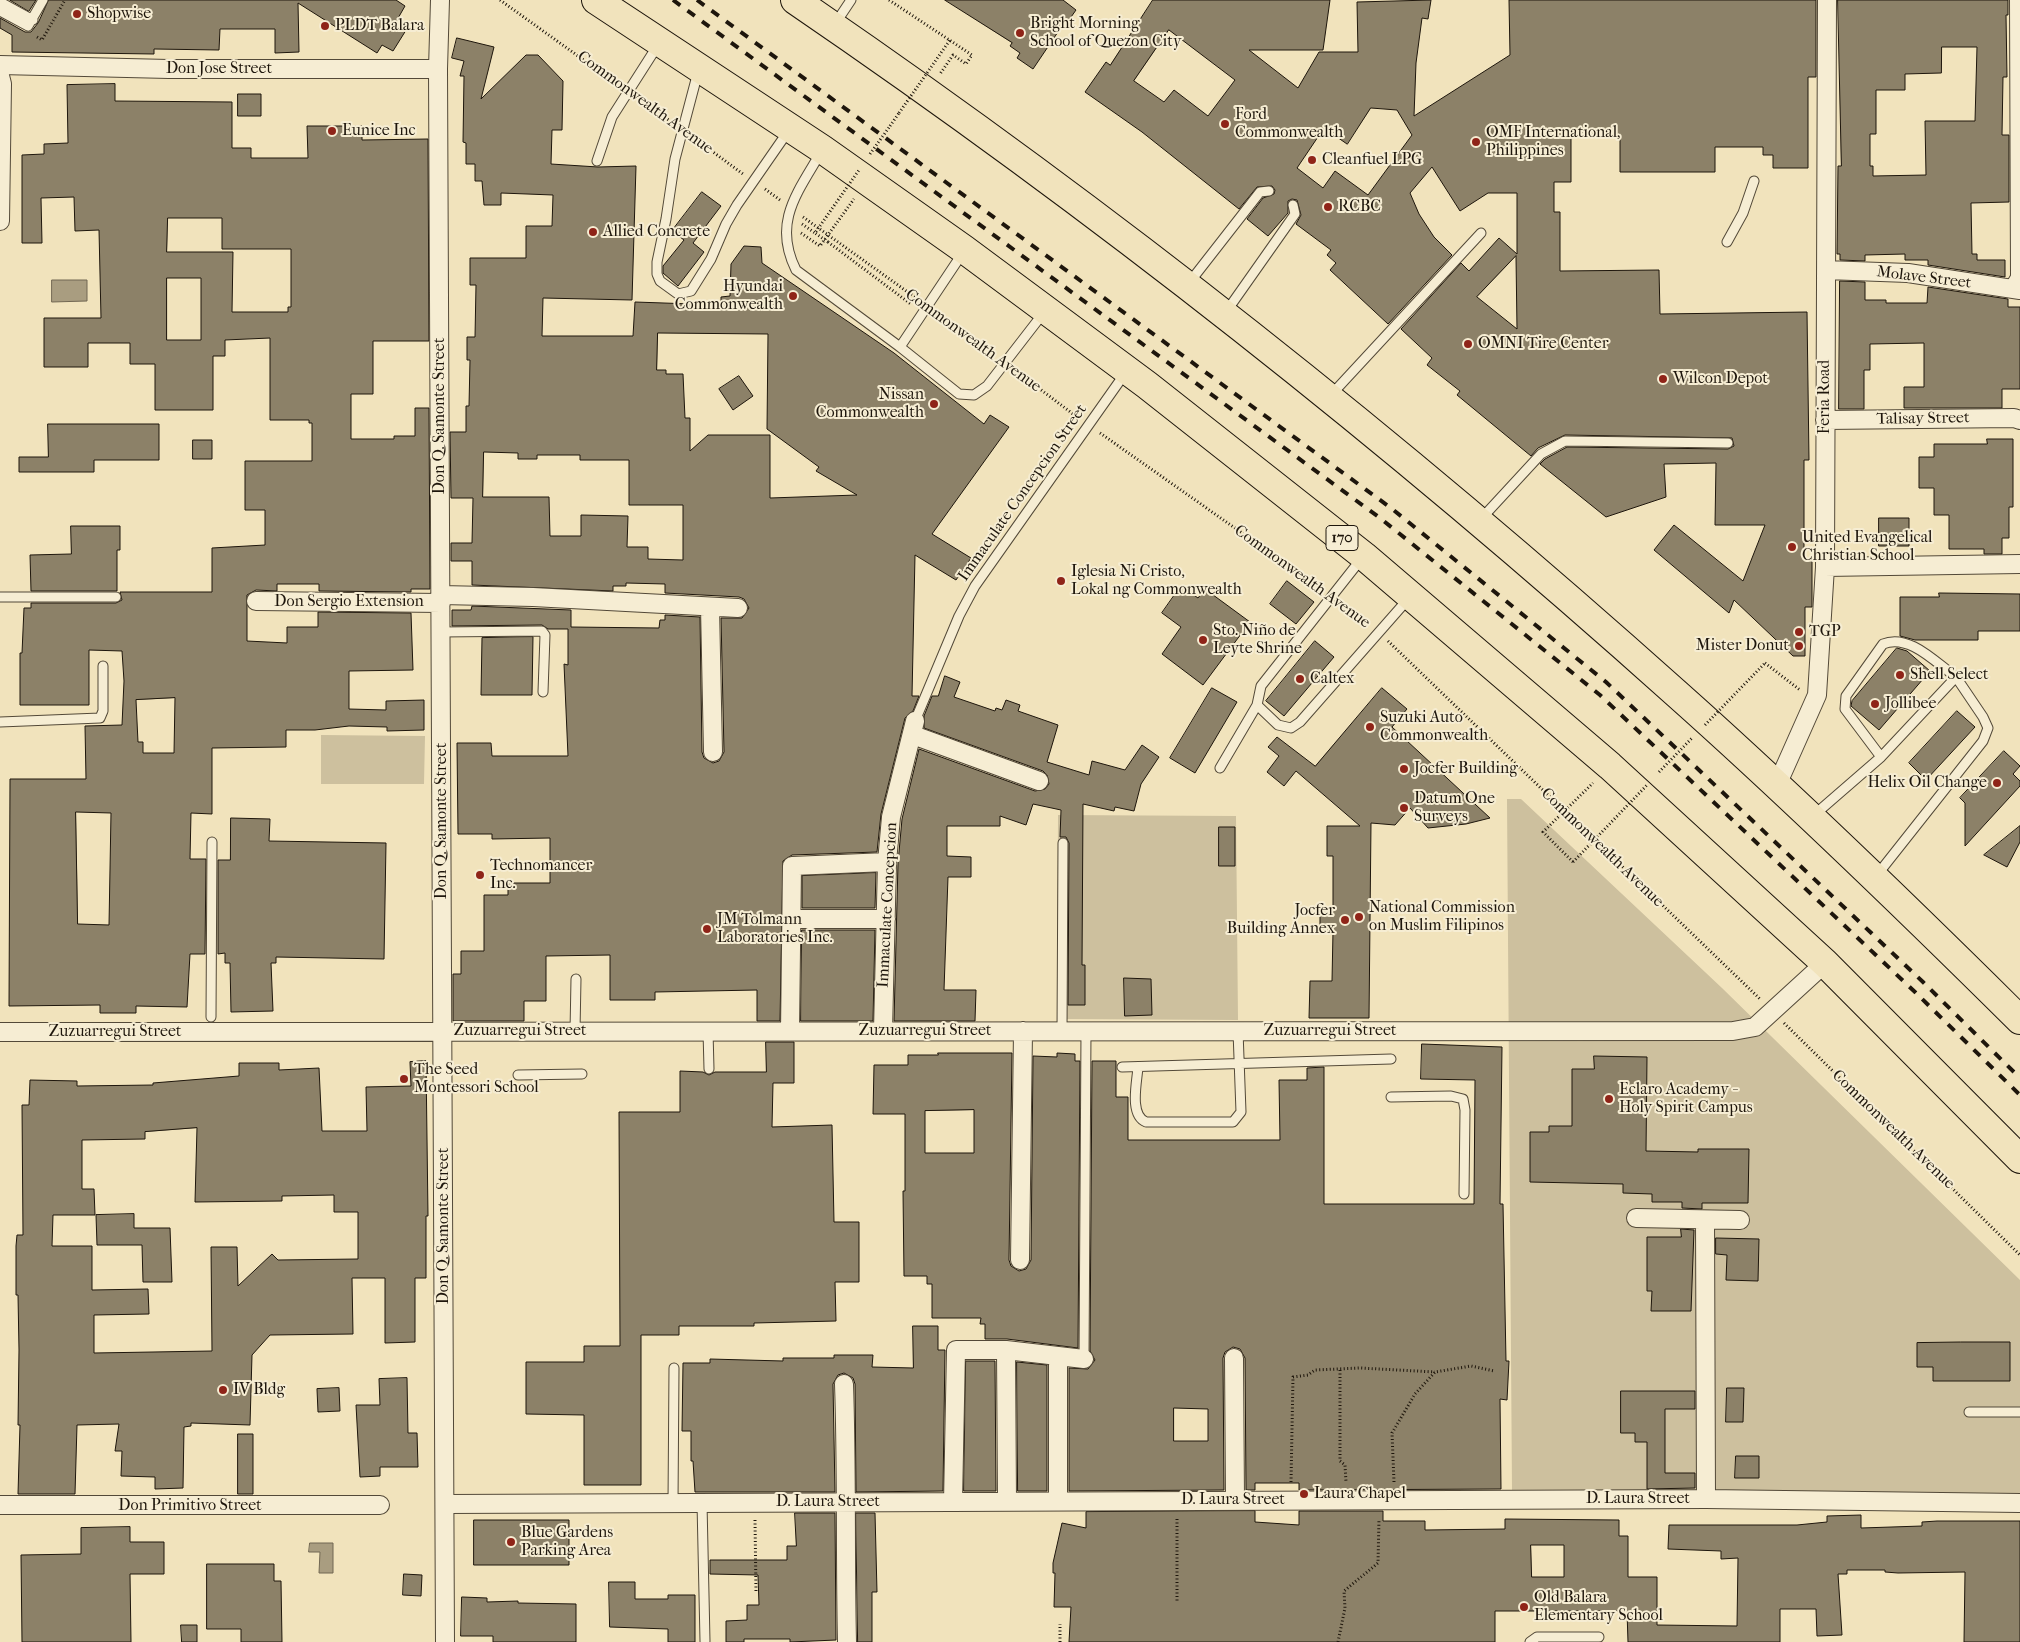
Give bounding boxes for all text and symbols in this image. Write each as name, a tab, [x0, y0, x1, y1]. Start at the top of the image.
place label: Shopwise	[87, 4, 151, 24]
marker: Shopwise	[71, 8, 83, 20]
place label: Bright Morning School of Quezon City	[1030, 14, 1181, 52]
place label: PLDT Balara	[335, 16, 424, 36]
marker: PLDT Balara	[319, 20, 331, 32]
marker: Bright Morning School of Quezon City	[1014, 27, 1026, 39]
street label: Commonwealth Avenue	[573, 47, 717, 159]
street label: Don Jose Street	[166, 59, 272, 79]
place label: Ford Commonwealth	[1235, 105, 1343, 143]
marker: Ford Commonwealth	[1219, 118, 1231, 130]
place label: Eunice Inc	[342, 121, 416, 141]
place label: OMF International, Philippines	[1486, 123, 1620, 161]
marker: Eunice Inc	[326, 125, 338, 137]
marker: OMF International, Philippines	[1470, 136, 1482, 148]
place label: Cleanfuel LPG	[1322, 150, 1422, 170]
marker: Cleanfuel LPG	[1306, 154, 1318, 166]
place label: RCBC	[1338, 197, 1381, 217]
marker: RCBC	[1322, 201, 1334, 213]
place label: Allied Concrete	[603, 222, 710, 242]
marker: Allied Concrete	[587, 226, 599, 238]
street label: Molave Street	[1876, 263, 1972, 293]
place label: Hyundai Commonwealth	[675, 277, 783, 315]
street label: Commonwealth Avenue	[901, 285, 1045, 397]
marker: Hyundai Commonwealth	[787, 290, 799, 302]
place label: OMNI Tire Center	[1478, 334, 1608, 354]
street label: Don Q. Samonte Street	[430, 338, 450, 494]
marker: OMNI Tire Center	[1462, 338, 1474, 350]
street label: Feria Road	[1815, 360, 1835, 434]
place label: Wilcon Depot	[1673, 369, 1768, 389]
marker: Wilcon Depot	[1657, 373, 1669, 385]
place label: Nissan Commonwealth	[816, 385, 924, 423]
marker: Nissan Commonwealth	[928, 398, 940, 410]
street label: Immaculate Concepcion Street	[954, 401, 1092, 585]
street label: Talisay Street	[1876, 409, 1970, 429]
street label: Commonwealth Avenue	[1230, 521, 1374, 633]
road number: 170	[1326, 526, 1358, 550]
place label: United Evangelical Christian School	[1802, 528, 1932, 566]
marker: United Evangelical Christian School	[1786, 541, 1798, 553]
place label: Iglesia Ni Cristo, Lokal ng Commonwealth	[1071, 562, 1242, 600]
marker: Iglesia Ni Cristo, Lokal ng Commonwealth	[1055, 575, 1067, 587]
street label: Don Sergio Extension	[274, 592, 424, 612]
place label: Sto. Niño de Leyte Shrine	[1213, 621, 1302, 659]
place label: TGP	[1809, 622, 1841, 642]
marker: TGP	[1793, 626, 1805, 638]
marker: Sto. Niño de Leyte Shrine	[1197, 634, 1209, 646]
place label: Mister Donut	[1696, 636, 1789, 656]
marker: Mister Donut	[1793, 640, 1805, 652]
place label: Shell Select	[1910, 665, 1988, 685]
place label: Caltex	[1310, 669, 1354, 689]
marker: Shell Select	[1894, 669, 1906, 681]
marker: Caltex	[1294, 673, 1306, 685]
place label: Jollibee	[1885, 694, 1936, 714]
marker: Jollibee	[1869, 698, 1881, 710]
place label: Suzuki Auto Commonwealth	[1380, 708, 1488, 746]
marker: Suzuki Auto Commonwealth	[1364, 721, 1376, 733]
street label: Don Q. Samonte Street	[432, 743, 452, 899]
place label: Jocfer Building	[1414, 759, 1518, 779]
marker: Jocfer Building	[1398, 763, 1410, 775]
place label: Helix Oil Change	[1868, 773, 1987, 793]
marker: Helix Oil Change	[1991, 777, 2003, 789]
street label: Commonwealth Avenue	[1537, 784, 1667, 912]
place label: Datum One Surveys	[1414, 789, 1495, 827]
marker: Datum One Surveys	[1398, 802, 1410, 814]
street label: Immaculate Concepcion	[874, 822, 902, 988]
place label: Technomancer Inc.	[490, 856, 592, 894]
marker: Technomancer Inc.	[474, 869, 486, 881]
place label: National Commission on Muslim Filipinos	[1369, 898, 1515, 936]
place label: Jocfer Building Annex	[1227, 901, 1335, 939]
place label: JM Tolmann Laboratories Inc.	[717, 910, 833, 948]
marker: National Commission on Muslim Filipinos	[1353, 911, 1365, 923]
marker: Jocfer Building Annex	[1339, 914, 1351, 926]
marker: JM Tolmann Laboratories Inc.	[701, 923, 713, 935]
street label: Zuzuarregui Street	[453, 1021, 587, 1041]
street label: Zuzuarregui Street	[858, 1021, 992, 1041]
street label: Zuzuarregui Street	[1263, 1021, 1397, 1041]
street label: Zuzuarregui Street	[48, 1022, 182, 1042]
place label: The Seed Montessori School	[414, 1060, 539, 1098]
street label: Commonwealth Avenue	[1828, 1066, 1958, 1194]
marker: The Seed Montessori School	[398, 1073, 410, 1085]
place label: Eclaro Academy - Holy Spirit Campus	[1619, 1080, 1753, 1118]
marker: Eclaro Academy - Holy Spirit Campus	[1603, 1093, 1615, 1105]
street label: Don Q. Samonte Street	[434, 1148, 454, 1304]
place label: IV Bldg	[233, 1380, 285, 1400]
marker: IV Bldg	[217, 1384, 229, 1396]
place label: Laura Chapel	[1314, 1484, 1406, 1504]
marker: Laura Chapel	[1298, 1488, 1310, 1500]
street label: D. Laura Street	[1586, 1489, 1690, 1509]
street label: D. Laura Street	[1181, 1490, 1285, 1510]
street label: D. Laura Street	[776, 1492, 880, 1512]
street label: Don Primitivo Street	[118, 1496, 262, 1516]
place label: Blue Gardens Parking Area	[521, 1523, 613, 1561]
marker: Blue Gardens Parking Area	[505, 1536, 517, 1548]
place label: Old Balara Elementary School	[1534, 1588, 1663, 1626]
marker: Old Balara Elementary School	[1518, 1601, 1530, 1613]

